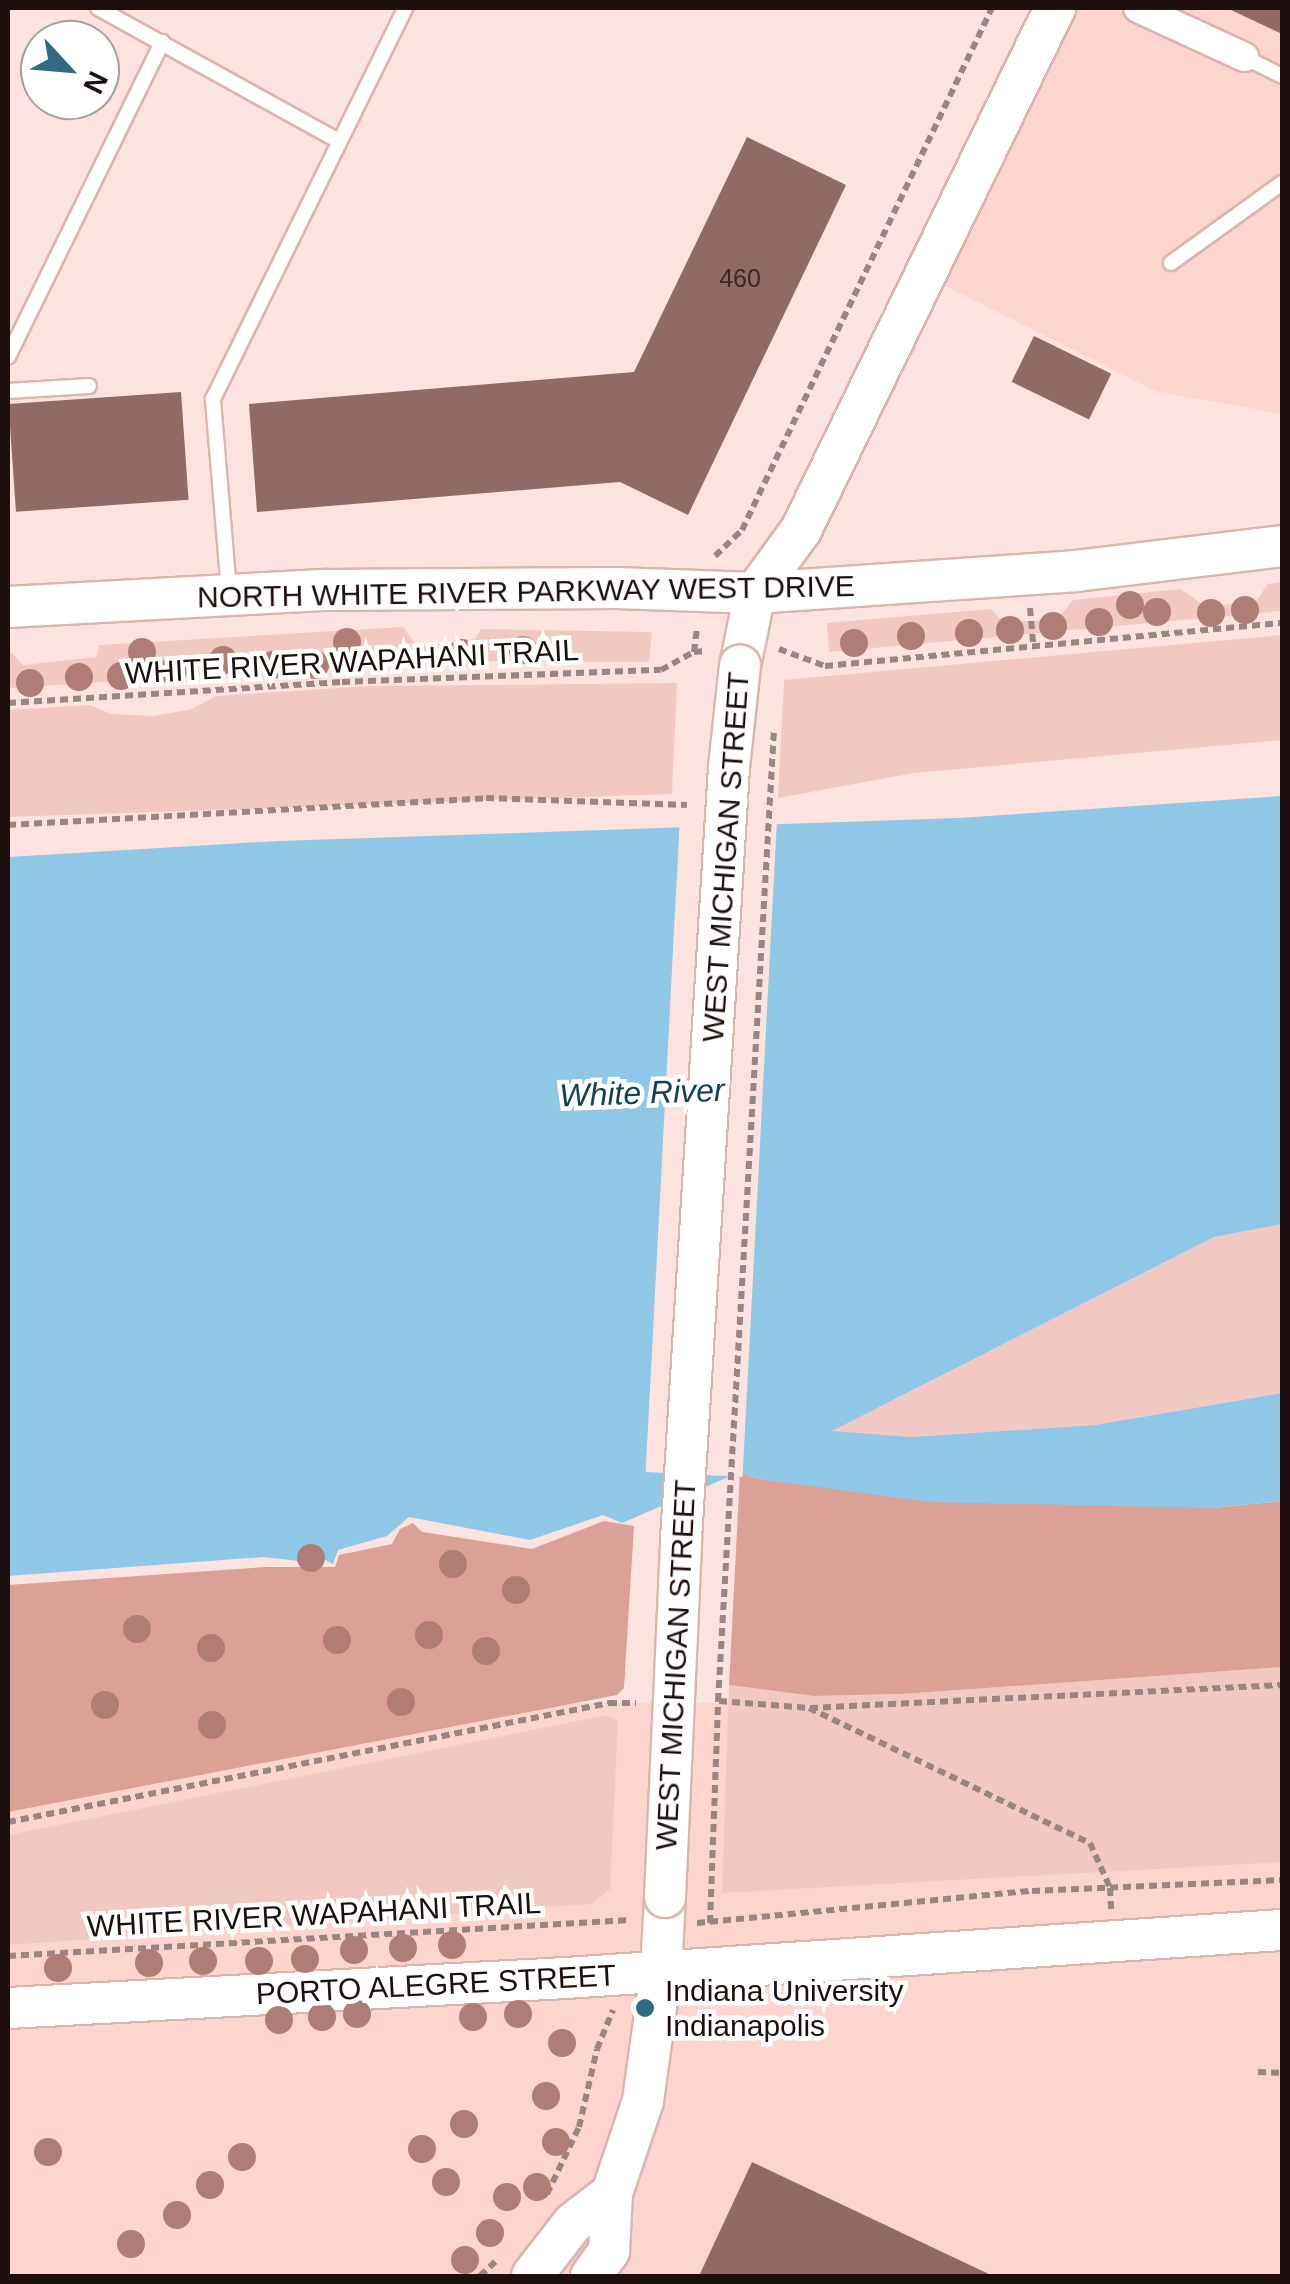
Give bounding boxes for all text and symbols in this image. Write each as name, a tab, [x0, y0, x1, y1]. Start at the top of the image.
north arrow	[20, 20, 120, 120]
text: N	[77, 67, 114, 98]
house number: 460	[719, 263, 761, 293]
street label: NORTH WHITE RIVER PARKWAY WEST DRIVE	[196, 568, 856, 616]
street label: WHITE RIVER WAPAHANI TRAIL	[124, 632, 580, 692]
street label: WEST MICHIGAN STREET	[695, 670, 757, 1044]
water label: White River	[559, 1071, 725, 1115]
street label: WEST MICHIGAN STREET	[648, 1478, 704, 1852]
street label: WHITE RIVER WAPAHANI TRAIL	[86, 1885, 542, 1945]
street label: PORTO ALEGRE STREET	[254, 1958, 618, 2012]
place label: Indiana University Indianapolis	[665, 1973, 903, 2044]
marker: Indiana University Indianapolis	[634, 1997, 656, 2019]

